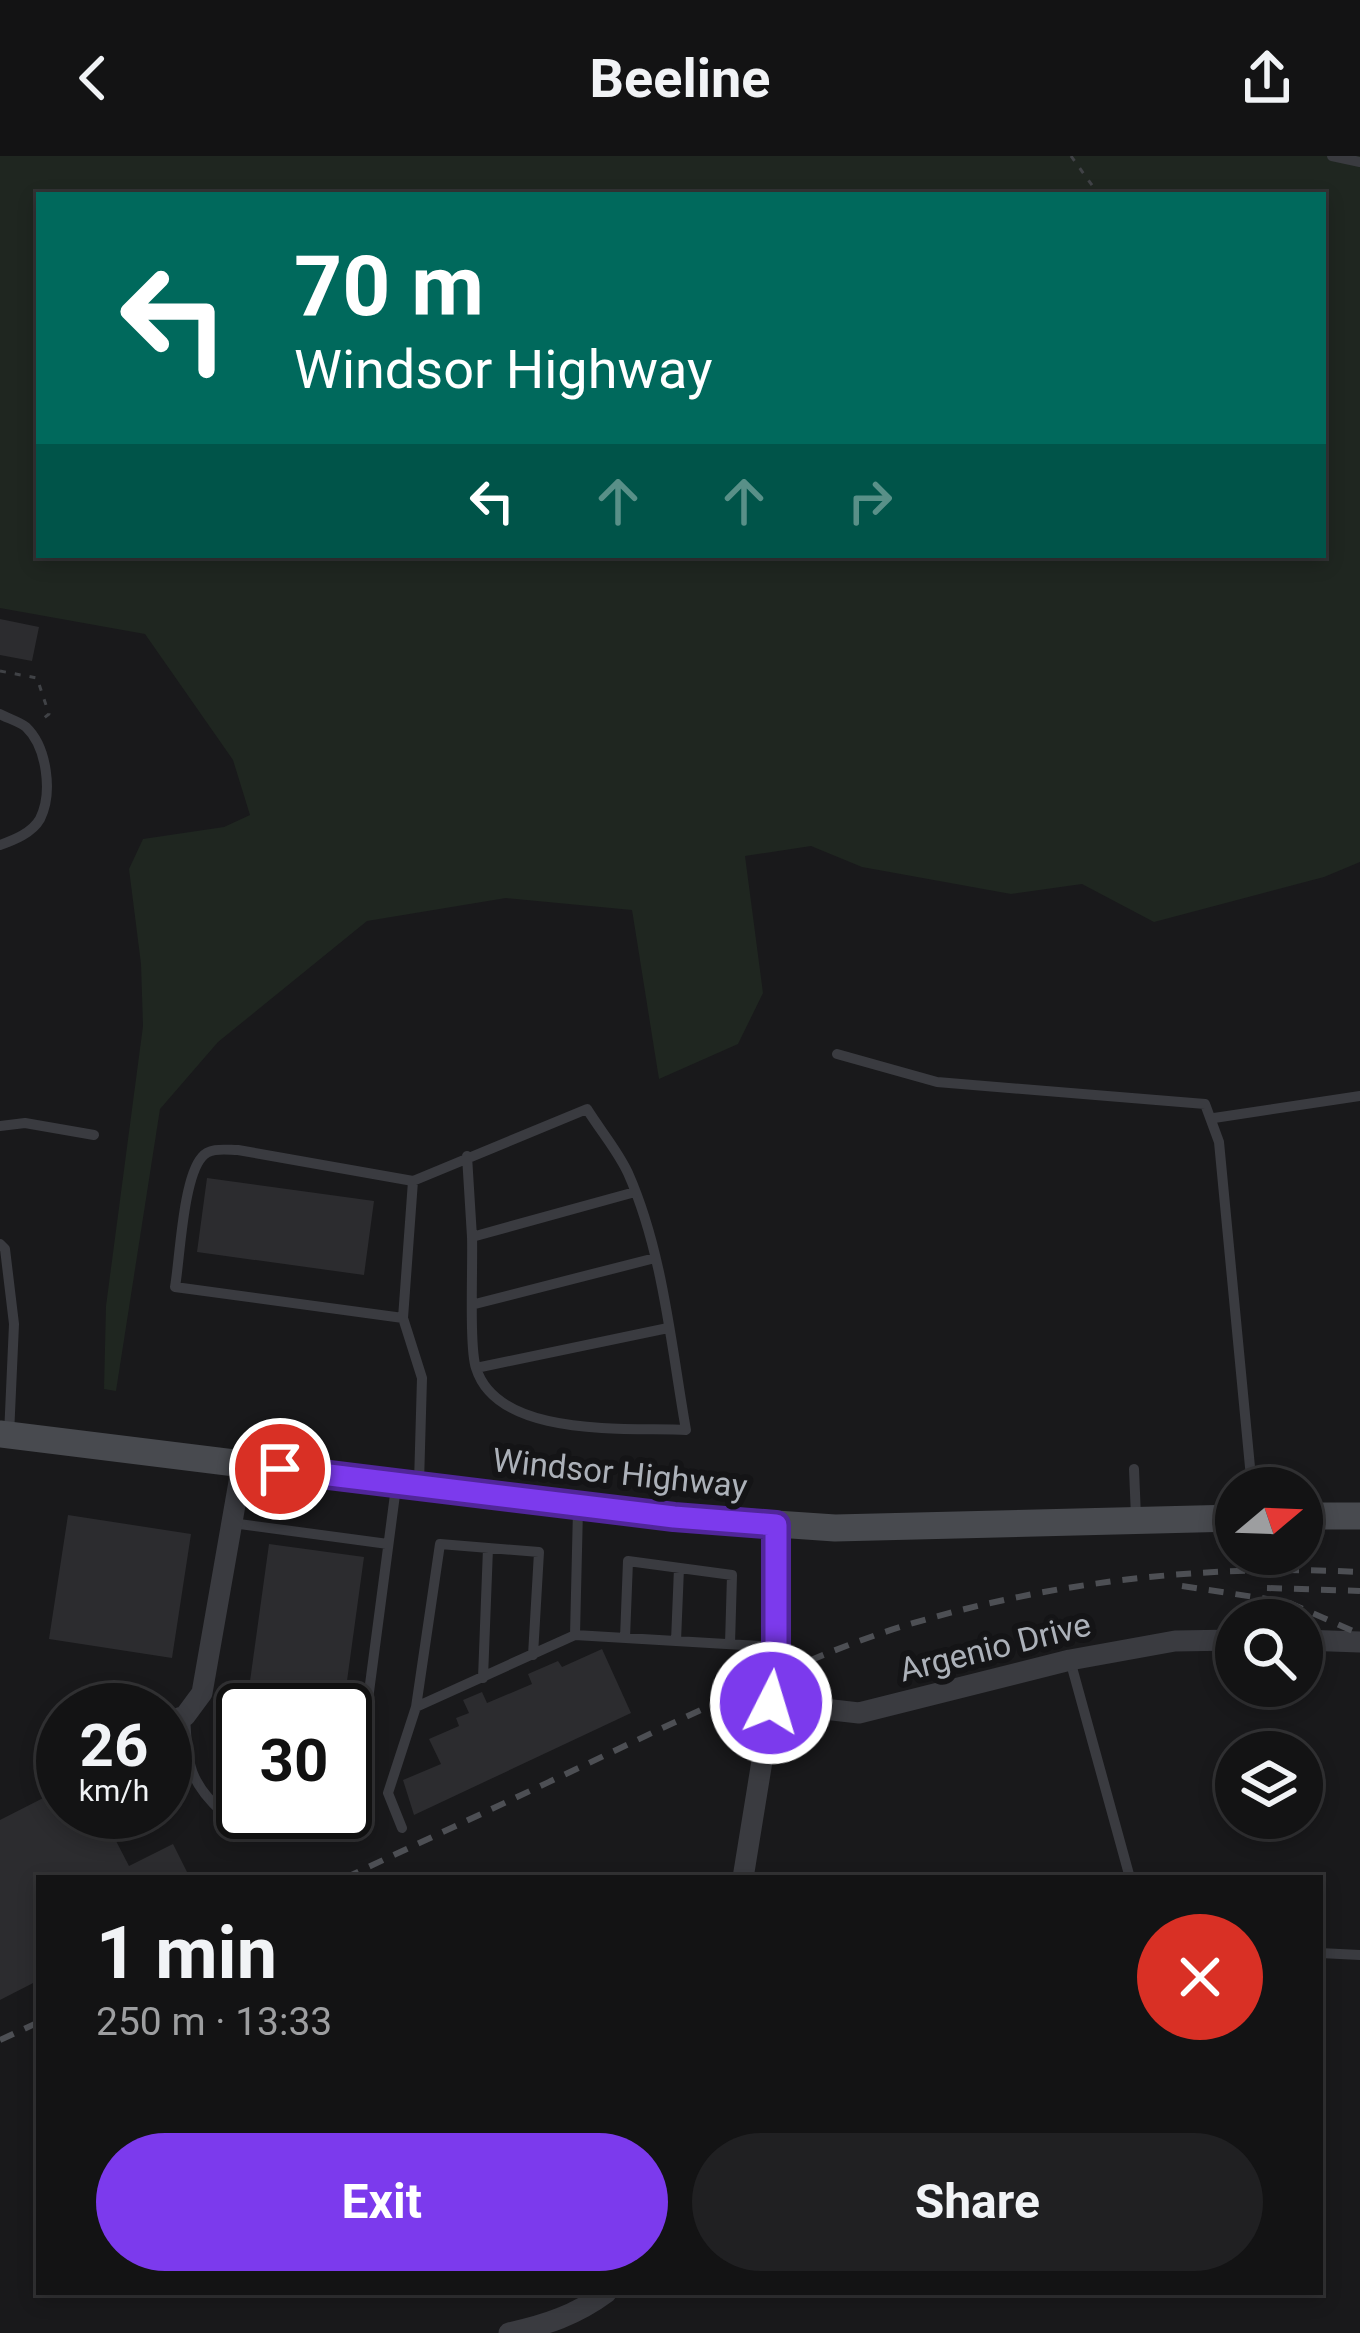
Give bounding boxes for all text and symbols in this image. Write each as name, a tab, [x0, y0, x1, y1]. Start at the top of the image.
icon: back	[60, 45, 126, 111]
icon: share	[1234, 45, 1300, 111]
text: Beeline	[590, 47, 770, 110]
text: 70 m	[294, 237, 484, 336]
icon: left	[96, 240, 252, 396]
text: Windsor Highway	[294, 338, 713, 401]
icon: left	[459, 468, 525, 534]
icon: ahead	[585, 468, 651, 534]
icon: ahead	[711, 468, 777, 534]
icon: right	[837, 468, 903, 534]
pin	[229, 1418, 331, 1520]
icon: arrive	[247, 1436, 313, 1502]
street label: Windsor Highway	[491, 1440, 750, 1506]
north arrow	[1215, 1467, 1323, 1575]
map controls	[1215, 1467, 1323, 1839]
button: search	[1215, 1599, 1323, 1707]
street label: Argenio Drive	[895, 1604, 1095, 1690]
position arrow	[708, 1640, 834, 1766]
speed limit sign: 30	[216, 1683, 372, 1839]
text: 26	[80, 1710, 148, 1781]
button: layers	[1215, 1731, 1323, 1839]
text: km/h	[79, 1773, 149, 1808]
text: 1 min	[96, 1911, 277, 1996]
button: close	[1137, 1914, 1263, 2040]
text: 250 m · 13:33	[96, 1999, 332, 2045]
button: Exit	[96, 2133, 668, 2271]
button: Share	[692, 2133, 1263, 2271]

